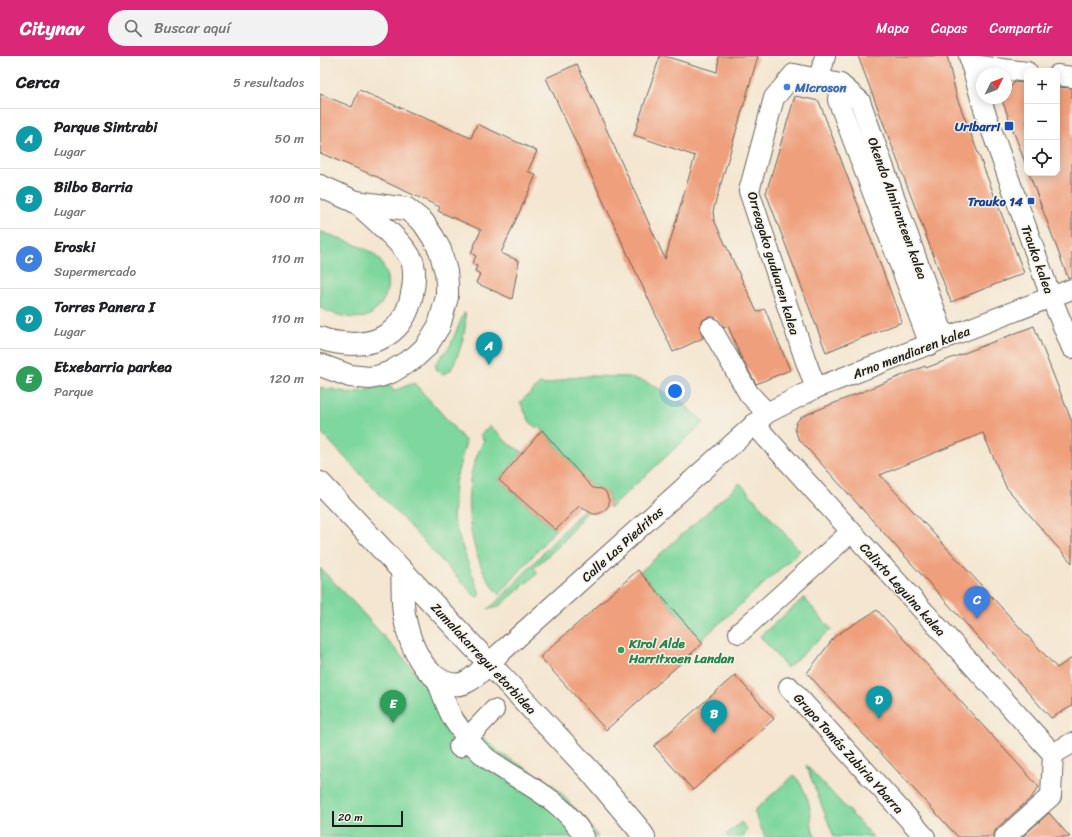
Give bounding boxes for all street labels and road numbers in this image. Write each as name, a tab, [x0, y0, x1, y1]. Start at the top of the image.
street label: Okendo Almiranteen kalea	[861, 134, 934, 283]
street label: Orreagako guduaren kalea	[741, 189, 806, 338]
street label: Trauko kalea	[1014, 221, 1061, 297]
street label: Arno mendiaren kalea	[848, 319, 974, 386]
street label: Calle Las Piedritas	[576, 500, 670, 588]
street label: Calixto Leguina kalea	[854, 537, 952, 642]
street label: Zumalakarregui etorbidea	[425, 597, 542, 720]
street label: Grupo Tomás Zubiria Ybarra	[788, 687, 910, 820]

